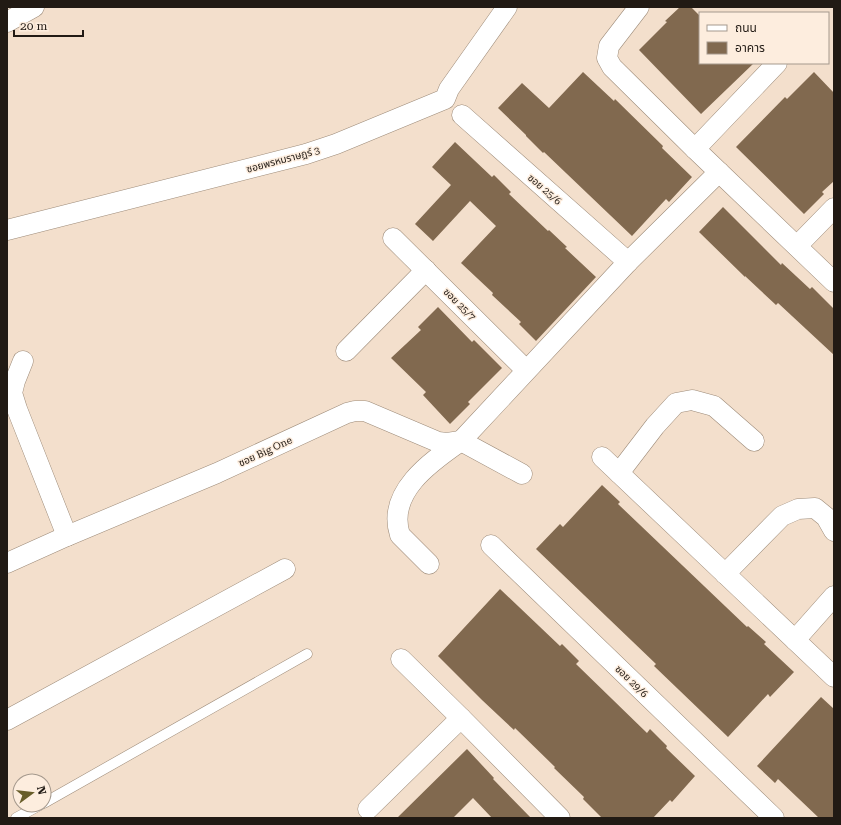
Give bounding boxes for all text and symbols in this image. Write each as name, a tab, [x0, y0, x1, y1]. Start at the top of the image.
scale bar	[14, 12, 83, 38]
legend	[699, 12, 829, 64]
text: 20 m	[20, 19, 47, 33]
text: ถนน	[735, 21, 757, 35]
text: อาคาร	[735, 41, 765, 55]
street label: ซอยพรหมราษฎร์ 3	[245, 144, 321, 175]
street label: ซอย 25/6	[526, 172, 564, 207]
street label: ซอย 25/7	[441, 286, 478, 323]
street label: ซอย Big One	[237, 434, 294, 469]
street label: ซอย 29/6	[613, 663, 650, 700]
north arrow	[12, 773, 52, 813]
text: N	[34, 785, 49, 797]

